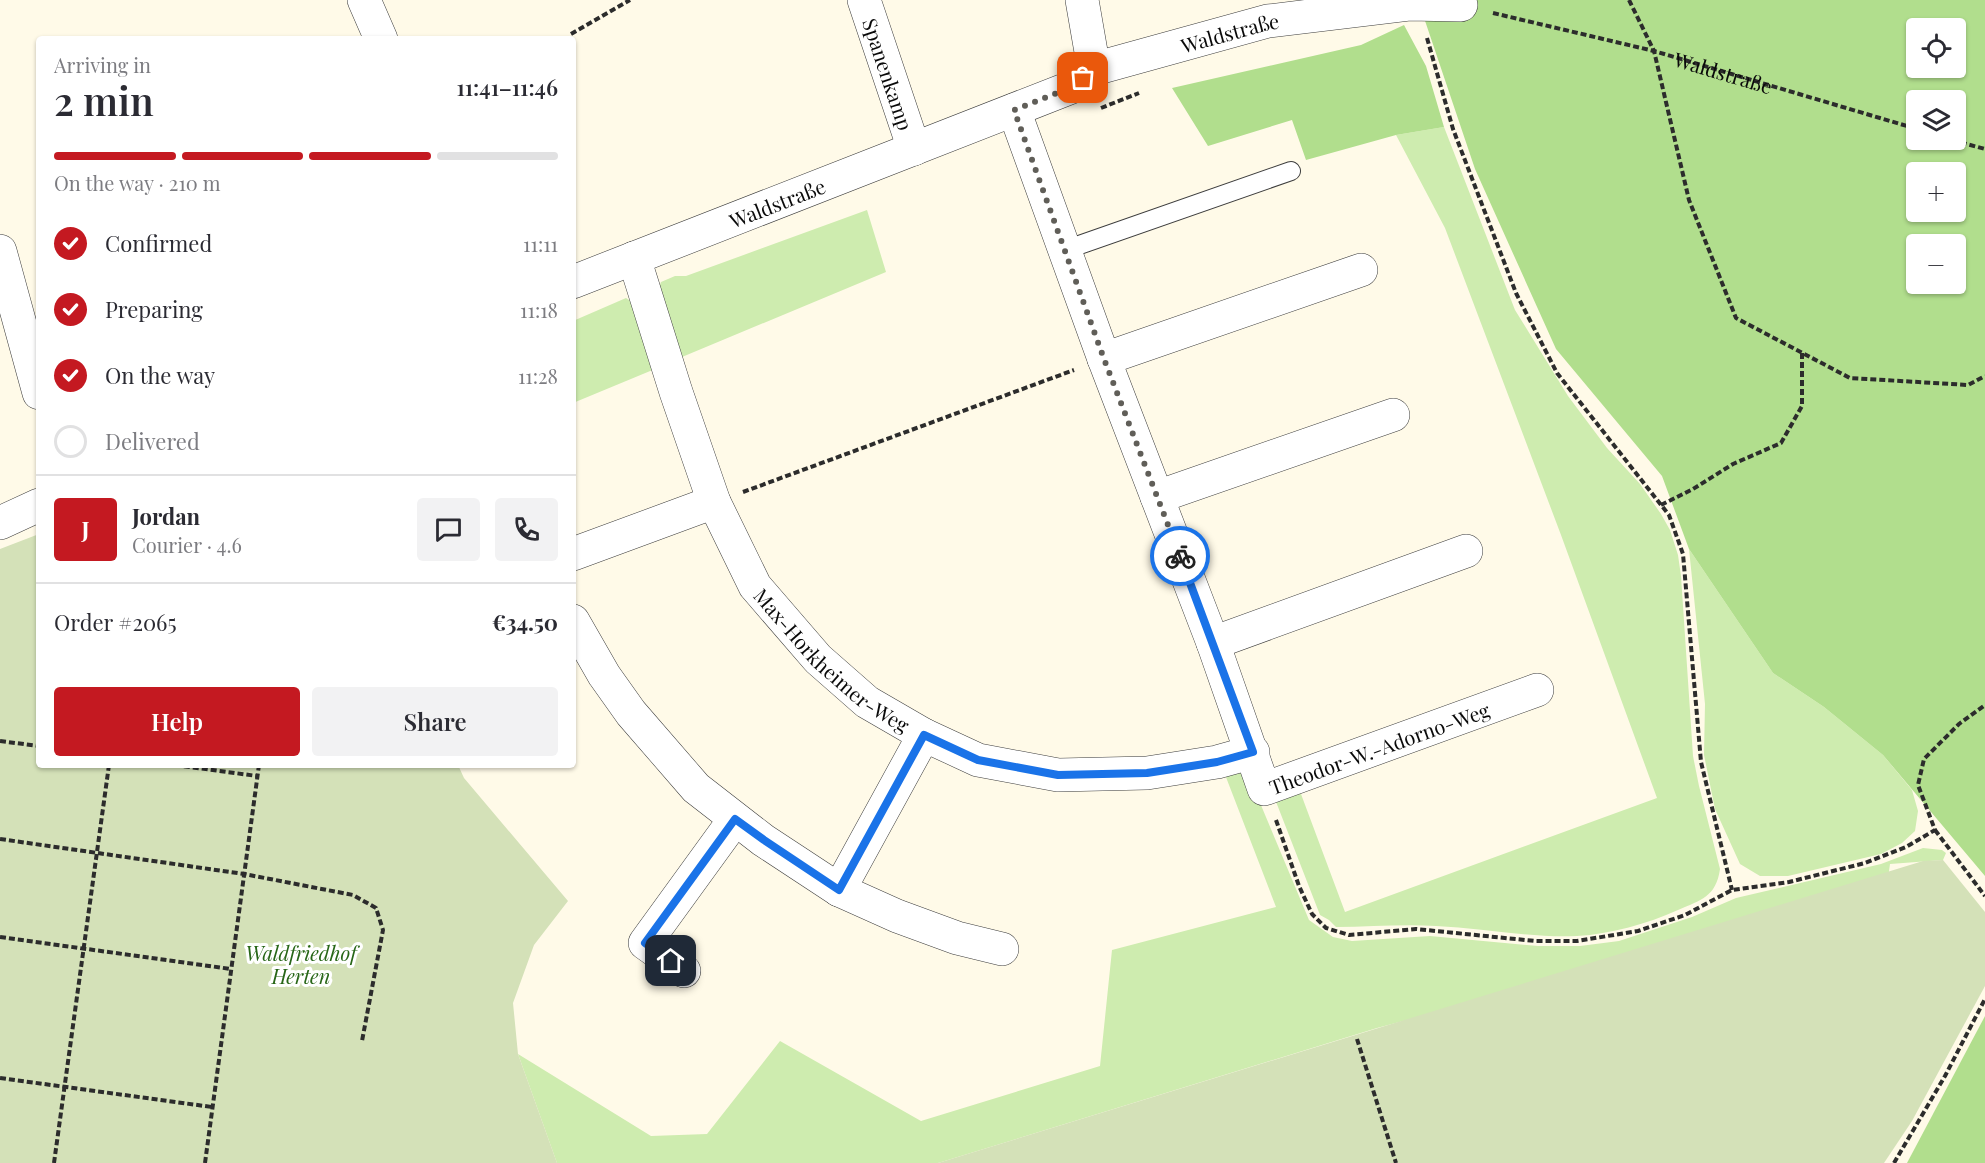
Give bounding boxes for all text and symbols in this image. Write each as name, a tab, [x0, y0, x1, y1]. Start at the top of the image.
street label: Waldstraße	[1177, 6, 1280, 58]
street label: Spanenkamp	[857, 14, 920, 134]
map controls	[1906, 18, 1966, 294]
button: locate	[1906, 18, 1966, 78]
street label: Waldstraße	[1670, 44, 1776, 99]
text: Arriving in	[54, 51, 151, 78]
pin	[1057, 52, 1108, 103]
icon: bag	[1066, 61, 1099, 94]
text: 11:41–11:46	[456, 72, 558, 102]
text: 2 min	[54, 74, 154, 126]
button: layers	[1906, 90, 1966, 150]
button: +	[1906, 162, 1966, 222]
text: On the way · 210 m	[54, 169, 221, 196]
street label: Waldstraße	[724, 171, 829, 234]
icon: check	[54, 227, 87, 260]
text: Confirmed	[105, 228, 212, 258]
text: 11:11	[523, 230, 558, 257]
button: −	[1906, 234, 1966, 294]
icon: check	[54, 293, 87, 326]
text: Preparing	[105, 294, 203, 324]
text: 11:18	[520, 296, 558, 323]
icon: check	[54, 359, 87, 392]
text: On the way	[105, 360, 215, 390]
text: 11:28	[518, 362, 558, 389]
text: Delivered	[105, 426, 200, 456]
button: chat	[417, 498, 480, 561]
button: phone	[495, 498, 558, 561]
text: Jordan	[132, 501, 200, 531]
text: J	[81, 514, 90, 544]
courier	[1150, 526, 1210, 586]
text: Courier · 4.6	[132, 531, 242, 558]
icon: bike	[1164, 540, 1197, 573]
street label: Max-Horkheimer-Weg	[749, 582, 915, 738]
text: Order #2065	[54, 607, 177, 637]
text: €34.50	[492, 607, 558, 637]
button: Help	[54, 687, 300, 756]
button: Share	[312, 687, 558, 756]
street label: Theodor-W.-Adorno-Weg	[1265, 695, 1493, 800]
pin	[645, 935, 696, 986]
park label: Waldfriedhof Herten	[245, 939, 360, 989]
icon: home	[654, 944, 687, 977]

